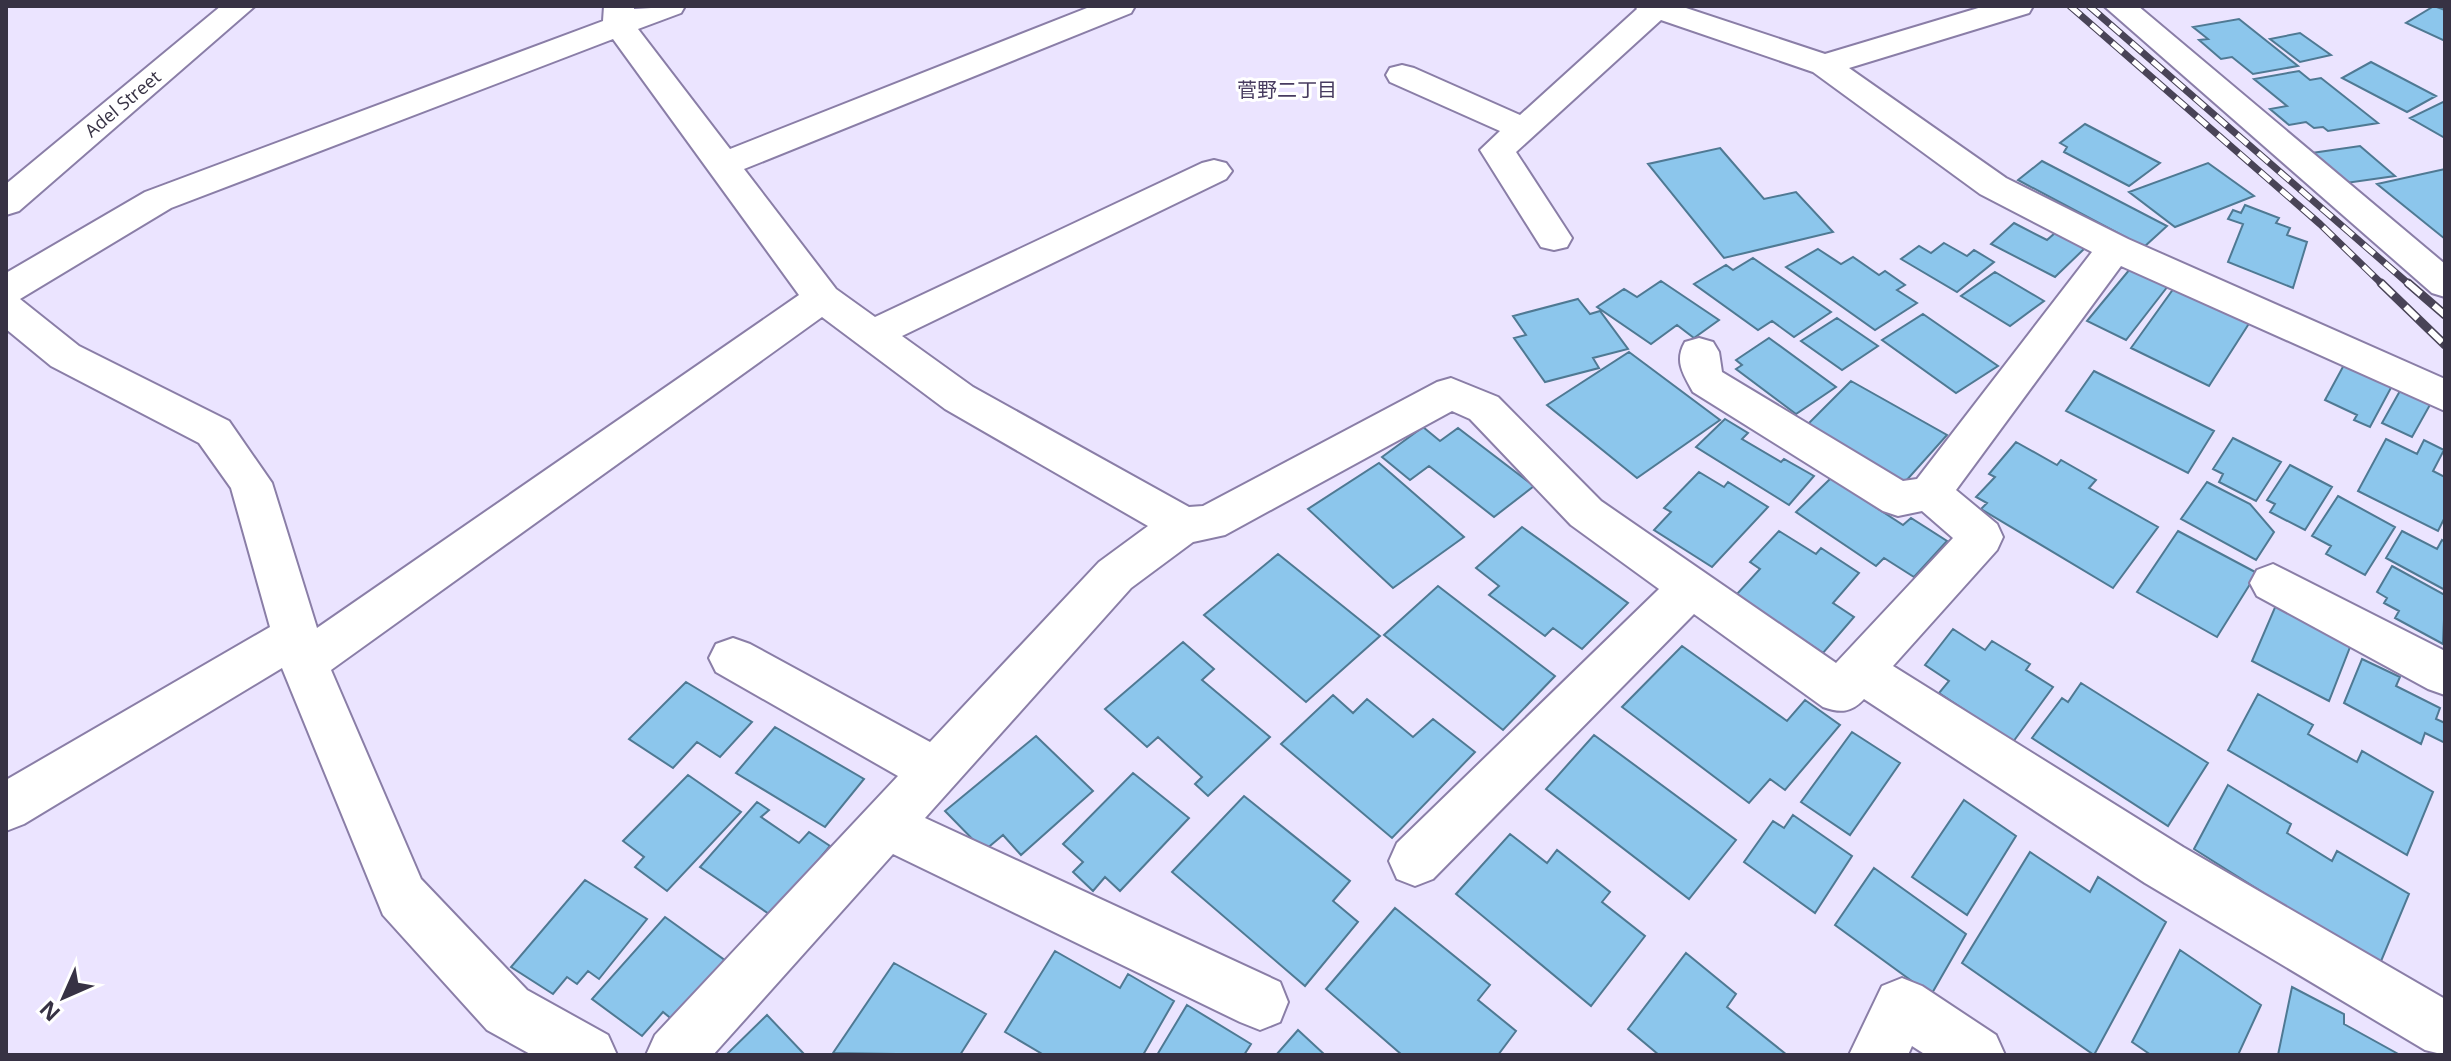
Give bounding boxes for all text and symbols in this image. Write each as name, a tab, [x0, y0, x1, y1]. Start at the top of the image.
street label: Adel Street	[79, 64, 165, 142]
district label: 菅野二丁目	[1237, 76, 1337, 103]
north arrow	[24, 957, 104, 1037]
text: N	[32, 995, 66, 1029]

